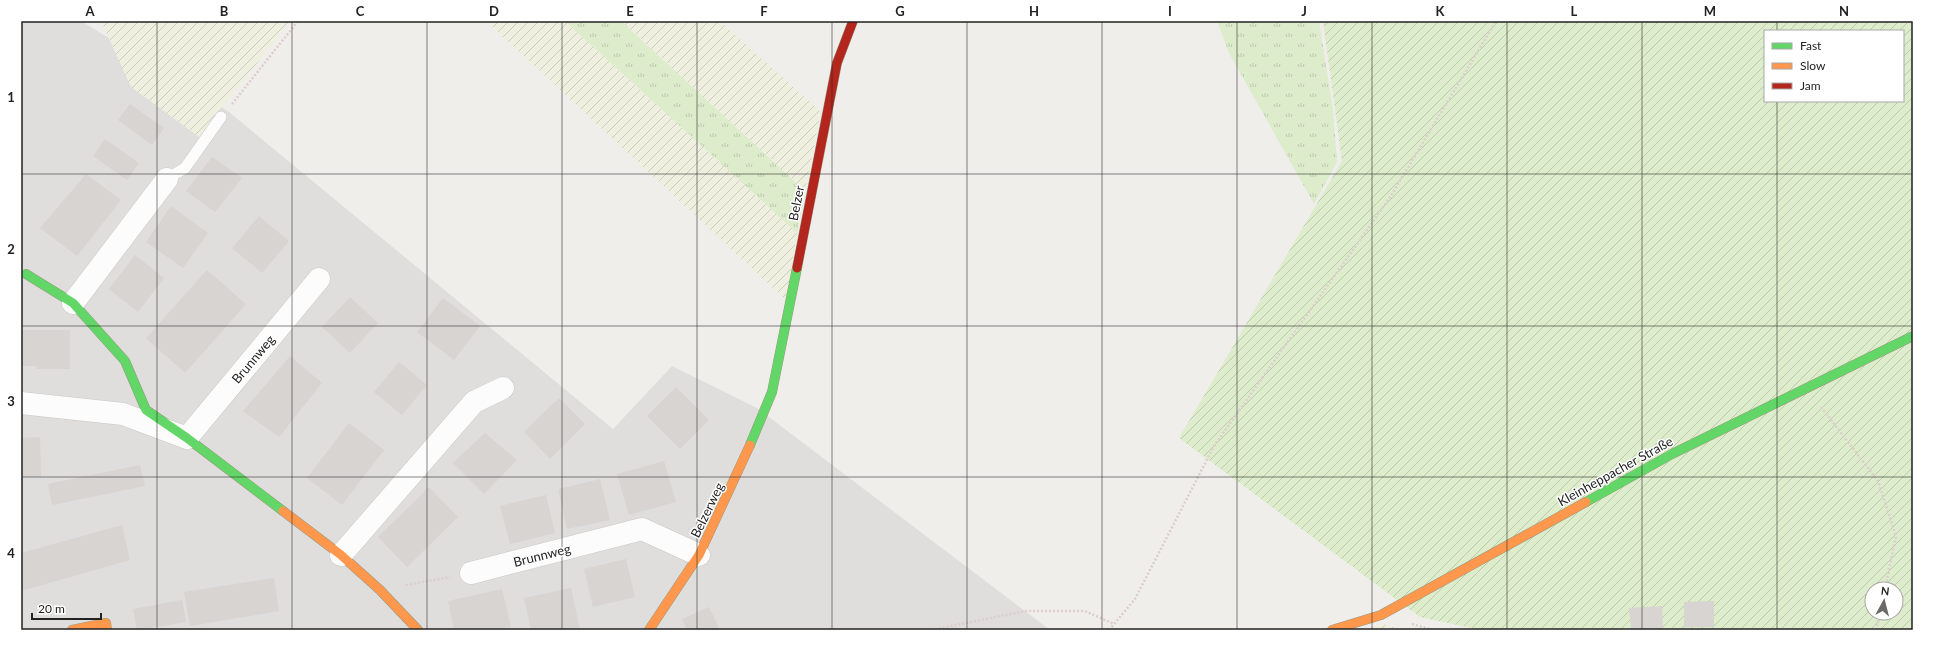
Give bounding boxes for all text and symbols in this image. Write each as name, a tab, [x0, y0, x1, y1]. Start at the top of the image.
text: A	[84, 3, 95, 19]
text: B	[220, 3, 229, 19]
text: C	[356, 3, 365, 19]
text: D	[489, 3, 499, 19]
text: E	[626, 3, 634, 19]
text: F	[760, 3, 768, 19]
text: G	[895, 3, 905, 19]
text: H	[1029, 3, 1039, 19]
text: I	[1168, 3, 1172, 19]
text: J	[1301, 3, 1307, 19]
text: K	[1436, 3, 1446, 19]
text: L	[1571, 3, 1578, 19]
text: M	[1704, 3, 1716, 19]
text: N	[1839, 3, 1849, 19]
legend	[1764, 30, 1904, 102]
text: Fast	[1800, 38, 1822, 53]
text: Slow	[1800, 58, 1826, 73]
text: Jam	[1800, 78, 1821, 93]
text: 1	[7, 89, 15, 105]
street label: Belzer	[785, 184, 807, 222]
text: 2	[7, 241, 15, 257]
street label: Brunnweg	[228, 331, 278, 387]
text: 3	[7, 393, 15, 409]
street label: Kleinheppacher Straße	[1555, 433, 1675, 509]
street label: Belzerweg	[687, 480, 727, 540]
street label: Brunnweg	[512, 540, 573, 570]
text: 4	[7, 545, 15, 561]
north arrow	[1864, 581, 1904, 621]
text: N	[1880, 584, 1890, 598]
scale bar	[32, 595, 101, 621]
text: 20 m	[38, 601, 65, 616]

